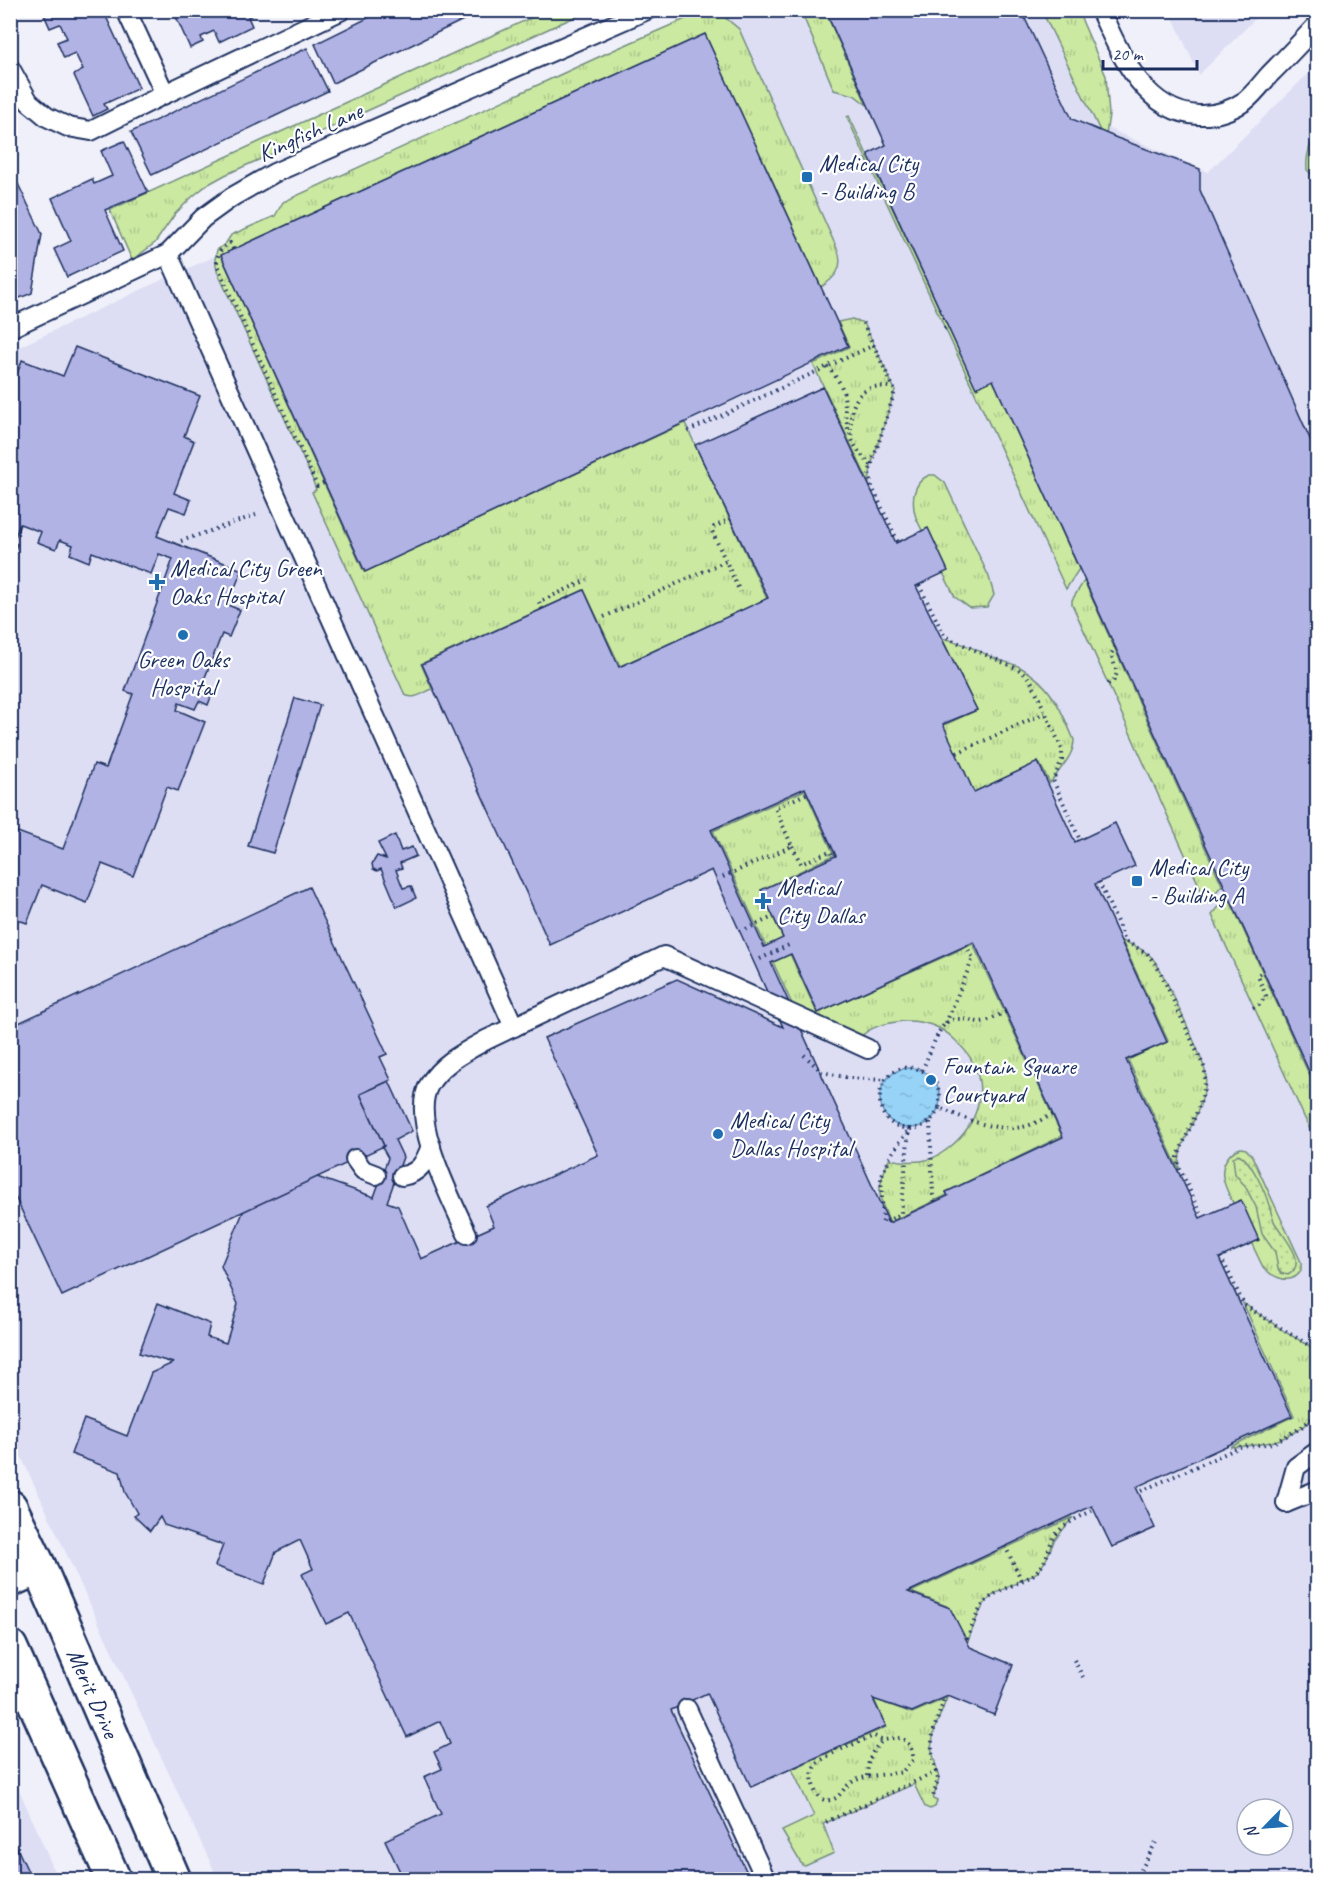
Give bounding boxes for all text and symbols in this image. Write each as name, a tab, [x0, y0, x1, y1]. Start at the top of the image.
scale bar	[1103, 33, 1198, 71]
text: 20 m	[1112, 43, 1145, 65]
street label: Kingfish Lane	[253, 95, 369, 168]
place label: Medical City - Building B	[819, 148, 920, 206]
marker: Medical City - Building B	[800, 170, 814, 184]
place label: Medical City Green Oaks Hospital	[170, 553, 323, 611]
marker: Medical City Green Oaks Hospital	[148, 573, 166, 591]
marker: Green Oaks Hospital	[176, 628, 190, 642]
place label: Green Oaks Hospital	[137, 644, 231, 702]
place label: Medical City - Building A	[1149, 852, 1250, 910]
place label: Medical City Dallas	[777, 872, 866, 930]
marker: Medical City - Building A	[1130, 874, 1144, 888]
marker: Medical City Dallas	[754, 892, 772, 910]
place label: Fountain Square Courtyard	[943, 1051, 1078, 1109]
marker: Fountain Square Courtyard	[924, 1073, 938, 1087]
place label: Medical City Dallas Hospital	[730, 1105, 855, 1163]
marker: Medical City Dallas Hospital	[711, 1127, 725, 1141]
street label: Merit Drive	[60, 1644, 127, 1744]
north arrow	[1235, 1797, 1295, 1857]
text: N	[1240, 1821, 1263, 1842]

